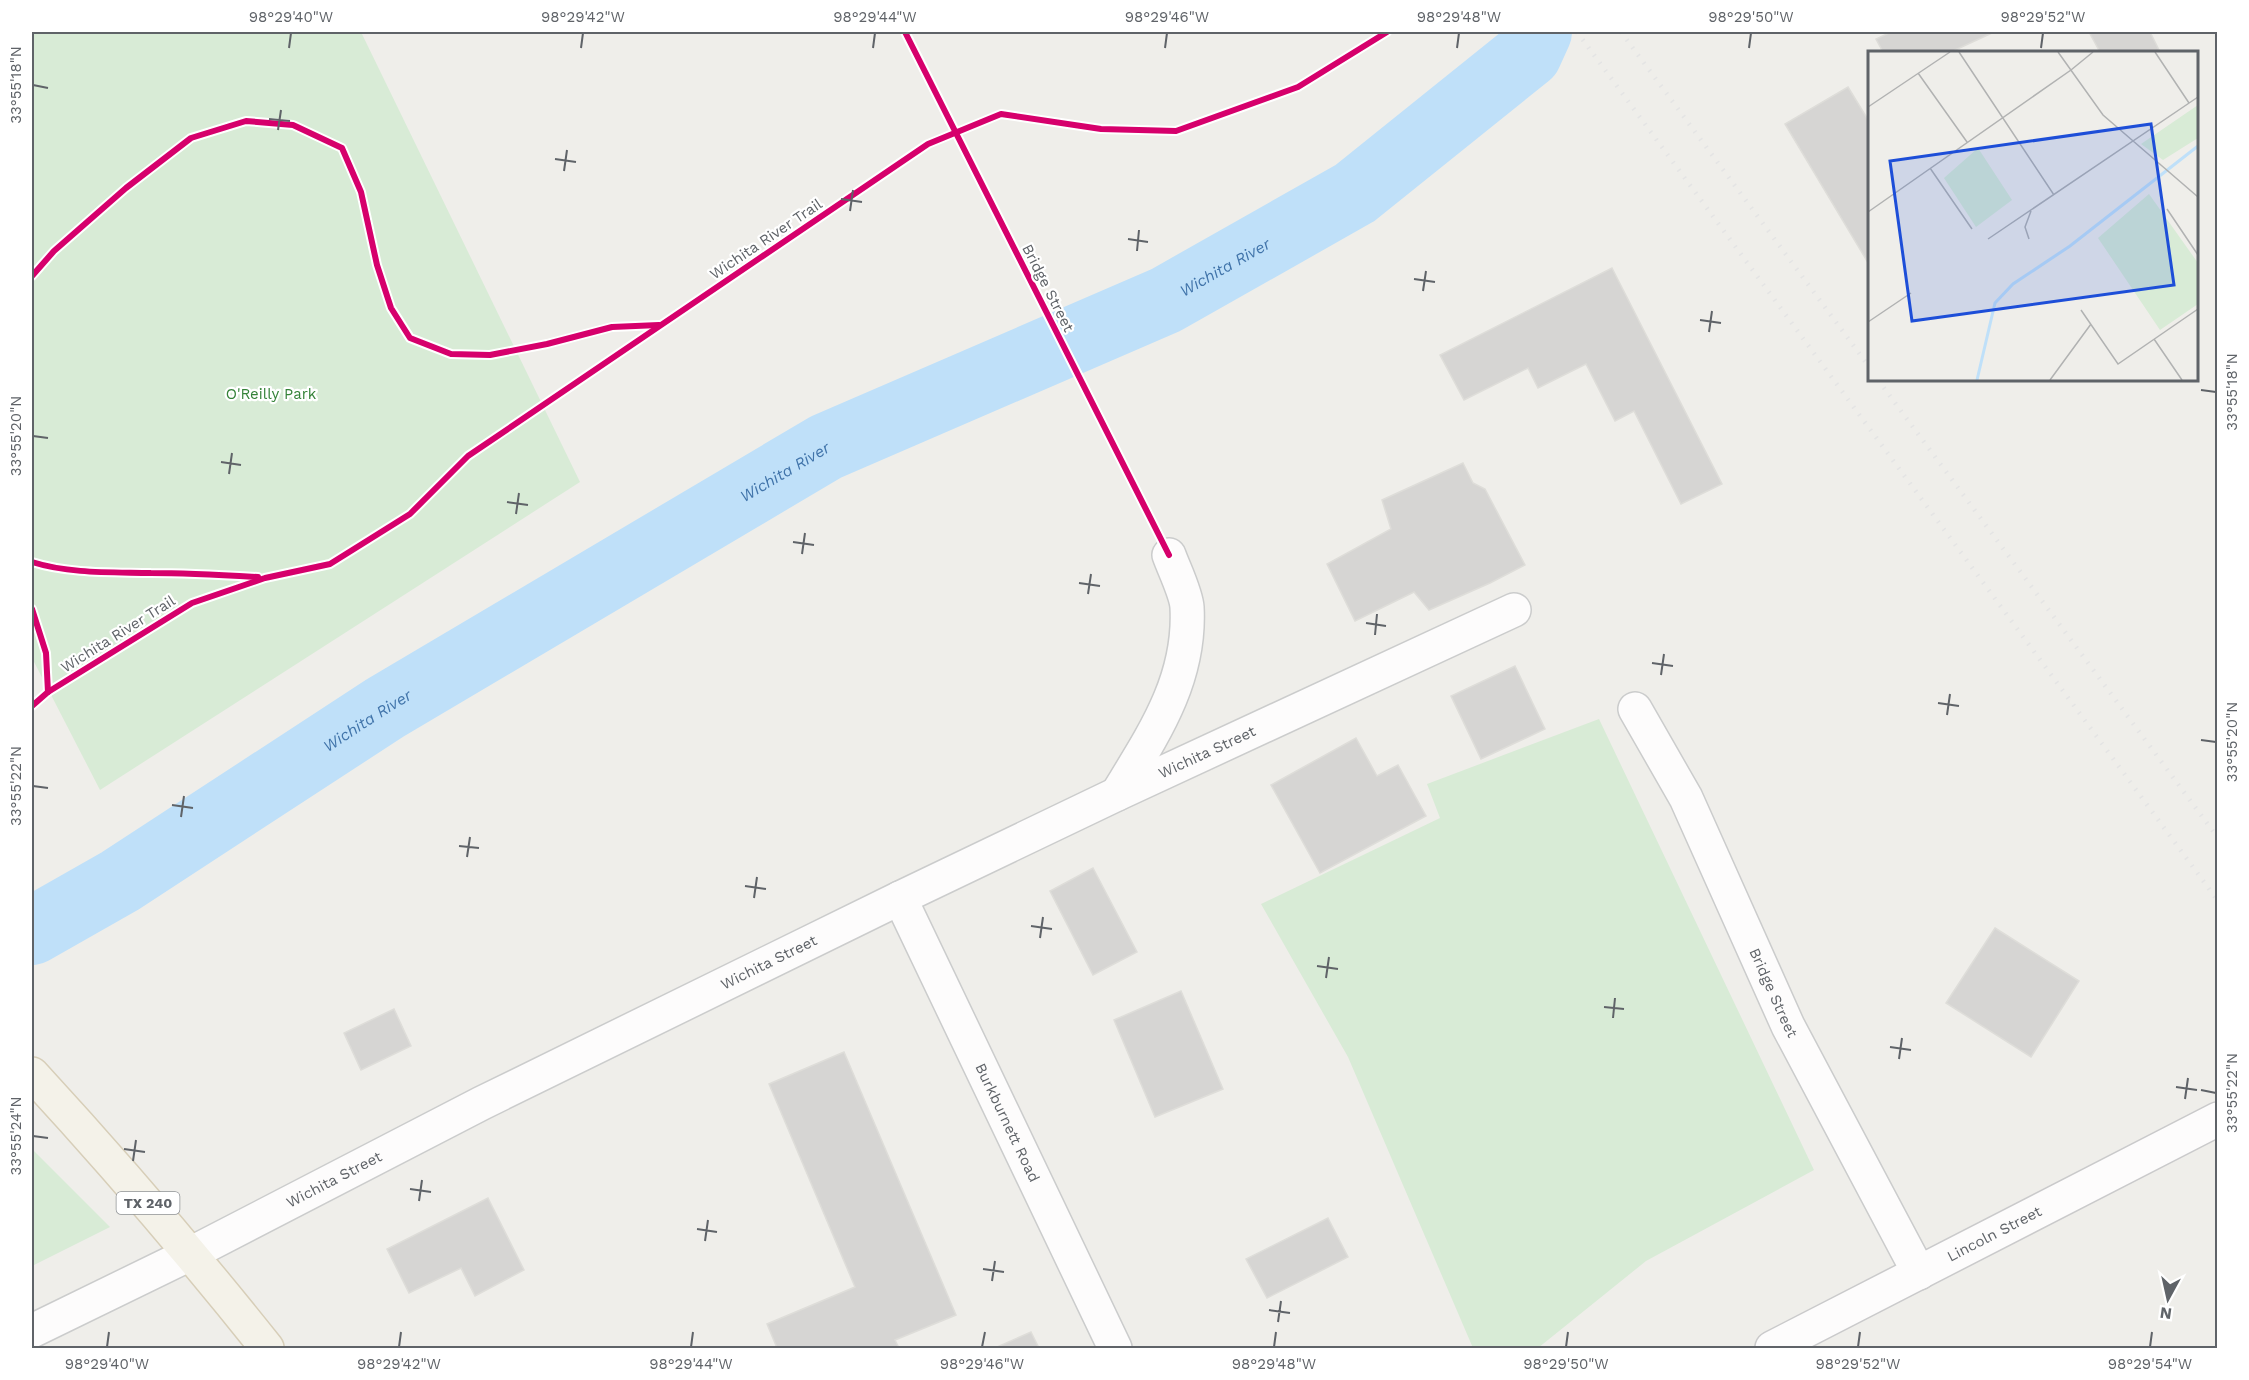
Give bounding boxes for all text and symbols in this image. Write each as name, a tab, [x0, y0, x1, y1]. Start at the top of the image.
text: 98°29'40"W	[249, 8, 333, 26]
text: 98°29'42"W	[541, 8, 625, 26]
text: 98°29'44"W	[833, 8, 917, 26]
text: 98°29'46"W	[1125, 8, 1209, 26]
text: 98°29'48"W	[1417, 8, 1501, 26]
text: 98°29'50"W	[1708, 8, 1794, 26]
text: 98°29'52"W	[2001, 8, 2085, 26]
text: 33°55'18"N	[7, 46, 25, 124]
inset map	[1868, 51, 2198, 381]
street label: Wichita River Trail	[706, 195, 826, 283]
water label: Wichita River	[1176, 234, 1274, 300]
street label: Bridge Street	[1018, 241, 1078, 336]
text: 33°55'18"N	[2223, 353, 2241, 431]
park label: O'Reilly Park	[226, 385, 317, 403]
text: 33°55'20"N	[7, 396, 25, 476]
water label: Wichita River	[737, 438, 834, 506]
street label: Wichita River Trail	[57, 591, 179, 676]
water label: Wichita River	[320, 685, 416, 756]
text: 33°55'20"N	[2223, 702, 2241, 782]
street label: Wichita Street	[1156, 722, 1259, 782]
text: 33°55'22"N	[7, 746, 25, 826]
street label: Wichita Street	[718, 931, 821, 993]
street label: Bridge Street	[1745, 945, 1802, 1041]
text: 33°55'22"N	[2223, 1053, 2241, 1133]
street label: Burkburnett Road	[971, 1060, 1043, 1185]
text: 33°55'24"N	[7, 1096, 25, 1176]
street label: Wichita Street	[283, 1147, 385, 1212]
road number: TX 240	[116, 1192, 180, 1214]
street label: Lincoln Street	[1944, 1202, 2045, 1266]
north arrow	[2138, 1269, 2198, 1329]
text: N	[2159, 1303, 2173, 1324]
text: 98°29'40"W	[65, 1355, 149, 1373]
text: 98°29'42"W	[357, 1355, 441, 1373]
text: 98°29'44"W	[649, 1355, 733, 1373]
text: 98°29'46"W	[940, 1355, 1024, 1373]
text: 98°29'48"W	[1232, 1355, 1316, 1373]
text: 98°29'50"W	[1523, 1355, 1609, 1373]
text: 98°29'52"W	[1816, 1355, 1900, 1373]
text: 98°29'54"W	[2108, 1355, 2192, 1373]

